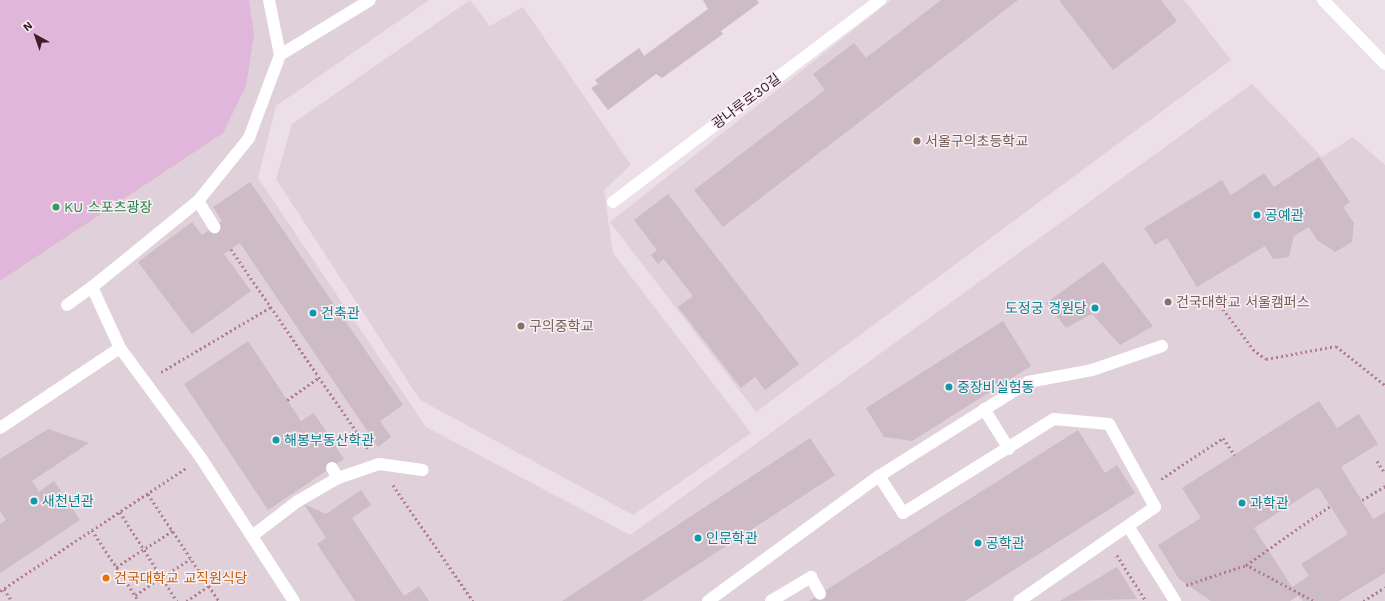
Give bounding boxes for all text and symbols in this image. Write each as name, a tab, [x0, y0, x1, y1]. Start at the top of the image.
north arrow	[16, 16, 56, 56]
text: N	[21, 19, 35, 34]
street label: 광나루로30길	[708, 70, 784, 132]
place label: 서울구의초등학교	[925, 133, 1028, 149]
marker: 서울구의초등학교	[912, 136, 922, 146]
place label: KU 스포츠광장	[64, 199, 152, 215]
marker: KU 스포츠광장	[51, 202, 61, 212]
place label: 공예관	[1265, 207, 1304, 223]
marker: 공예관	[1252, 210, 1262, 220]
place label: 건국대학교 서울캠퍼스	[1176, 294, 1310, 310]
marker: 건국대학교 서울캠퍼스	[1163, 297, 1173, 307]
place label: 도정궁 경원당	[1005, 300, 1087, 316]
marker: 도정궁 경원당	[1090, 303, 1100, 313]
place label: 건축관	[321, 305, 360, 321]
marker: 건축관	[308, 308, 318, 318]
place label: 구의중학교	[529, 318, 593, 334]
marker: 구의중학교	[516, 321, 526, 331]
place label: 중장비실험동	[957, 379, 1034, 395]
marker: 중장비실험동	[944, 382, 954, 392]
place label: 해봉부동산학관	[284, 432, 374, 448]
marker: 해봉부동산학관	[271, 435, 281, 445]
place label: 새천년관	[42, 493, 94, 509]
place label: 과학관	[1250, 495, 1289, 511]
marker: 새천년관	[29, 496, 39, 506]
marker: 과학관	[1237, 498, 1247, 508]
place label: 인문학관	[706, 530, 758, 546]
marker: 인문학관	[693, 533, 703, 543]
place label: 공학관	[986, 535, 1025, 551]
marker: 공학관	[973, 538, 983, 548]
place label: 건국대학교 교직원식당	[114, 570, 248, 586]
marker: 건국대학교 교직원식당	[101, 573, 111, 583]

